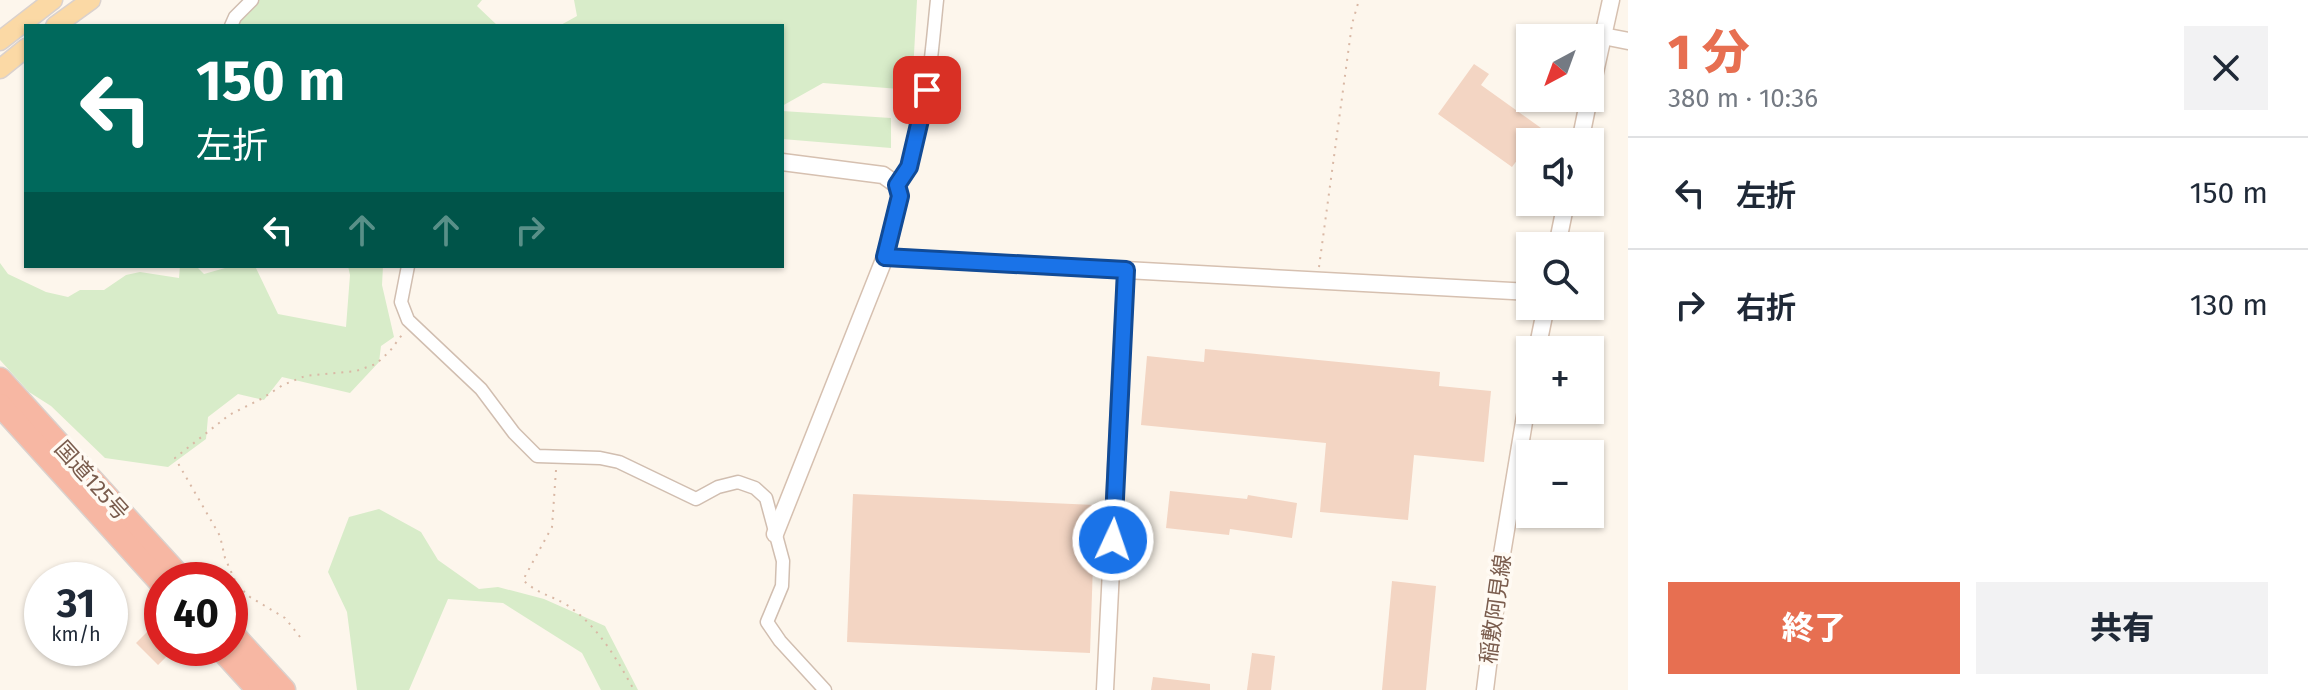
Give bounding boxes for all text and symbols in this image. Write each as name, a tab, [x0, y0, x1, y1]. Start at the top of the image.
north arrow	[1516, 24, 1604, 112]
map controls	[1516, 24, 1604, 528]
text: 1 分	[1668, 24, 1750, 82]
button: close	[2184, 26, 2268, 110]
text: 150 m	[196, 48, 345, 115]
icon: left	[64, 56, 168, 160]
pin	[893, 56, 961, 124]
icon: arrive	[905, 68, 949, 112]
text: 380 m · 10:36	[1668, 83, 1818, 114]
text: 左折	[196, 124, 268, 168]
button: sound	[1516, 128, 1604, 216]
icon: left	[1668, 171, 1712, 215]
text: 150 m	[2190, 175, 2268, 211]
text: 左折	[1736, 178, 1796, 214]
icon: left	[256, 208, 300, 252]
icon: ahead	[340, 208, 384, 252]
icon: ahead	[424, 208, 468, 252]
icon: right	[508, 208, 552, 252]
button: search	[1516, 232, 1604, 320]
icon: right	[1668, 283, 1712, 327]
text: 130 m	[2190, 287, 2268, 323]
text: 右折	[1736, 290, 1796, 326]
button: +	[1516, 336, 1604, 424]
street label: 国道125号	[49, 435, 134, 526]
button: −	[1516, 440, 1604, 528]
position arrow	[1071, 498, 1155, 582]
street label: 稲敷阿見線	[1474, 553, 1517, 665]
speed limit sign: 40	[144, 562, 248, 666]
text: 31	[57, 580, 95, 628]
button: 終了	[1668, 582, 1960, 674]
button: 共有	[1976, 582, 2268, 674]
text: km/h	[51, 622, 101, 646]

